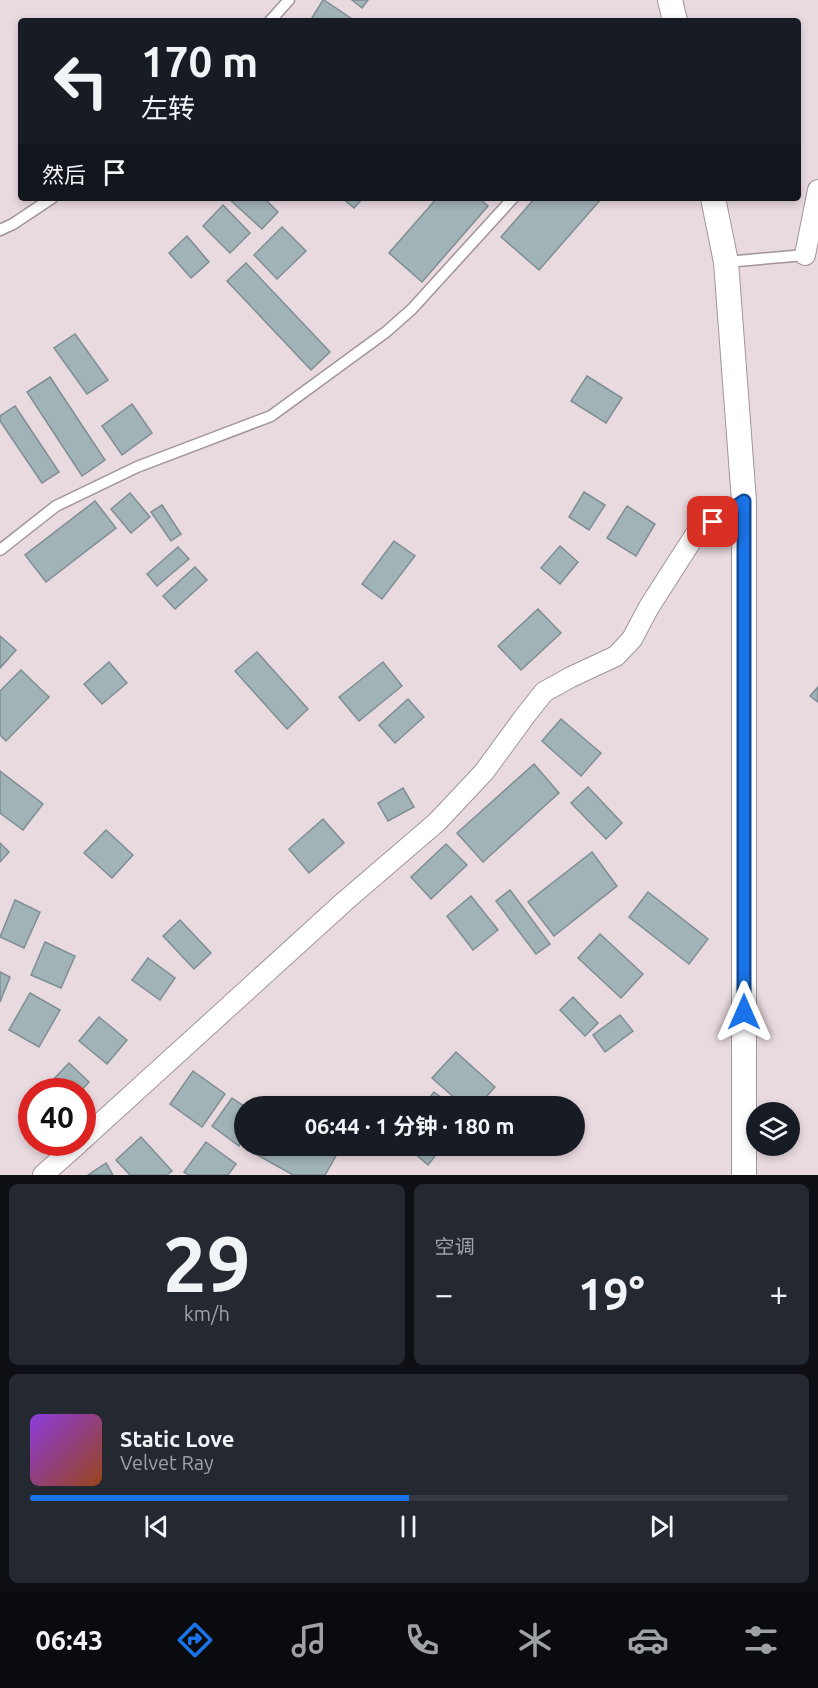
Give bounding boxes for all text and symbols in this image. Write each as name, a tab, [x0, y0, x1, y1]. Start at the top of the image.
text: 170 m	[141, 38, 258, 85]
icon: left	[42, 42, 120, 120]
text: 左转	[141, 93, 195, 123]
icon: arrive	[98, 156, 131, 189]
text: 然后	[42, 162, 86, 187]
pin	[687, 496, 738, 547]
icon: arrive	[696, 505, 729, 538]
position arrow	[712, 980, 776, 1044]
speed limit sign: 40	[18, 1078, 96, 1156]
map controls	[746, 1102, 800, 1156]
button: layers	[746, 1102, 800, 1156]
text: 06:44 · 1 分钟 · 180 m	[305, 1113, 514, 1138]
text: 29	[163, 1219, 251, 1307]
text: 空调	[435, 1235, 475, 1258]
text: 19°	[578, 1268, 645, 1319]
text: −	[435, 1275, 453, 1312]
text: +	[769, 1275, 788, 1312]
text: km/h	[184, 1302, 230, 1325]
text: Static Love	[120, 1426, 235, 1451]
text: Velvet Ray	[120, 1451, 214, 1474]
icon: previous	[140, 1510, 173, 1543]
icon: pause	[392, 1510, 425, 1543]
icon: next	[645, 1510, 678, 1543]
icon: directions	[174, 1619, 216, 1661]
icon: music	[288, 1619, 330, 1661]
icon: phone	[401, 1619, 443, 1661]
icon: climate	[514, 1619, 556, 1661]
icon: car	[627, 1619, 669, 1661]
icon: filters	[740, 1619, 782, 1661]
text: 06:43	[36, 1625, 103, 1655]

